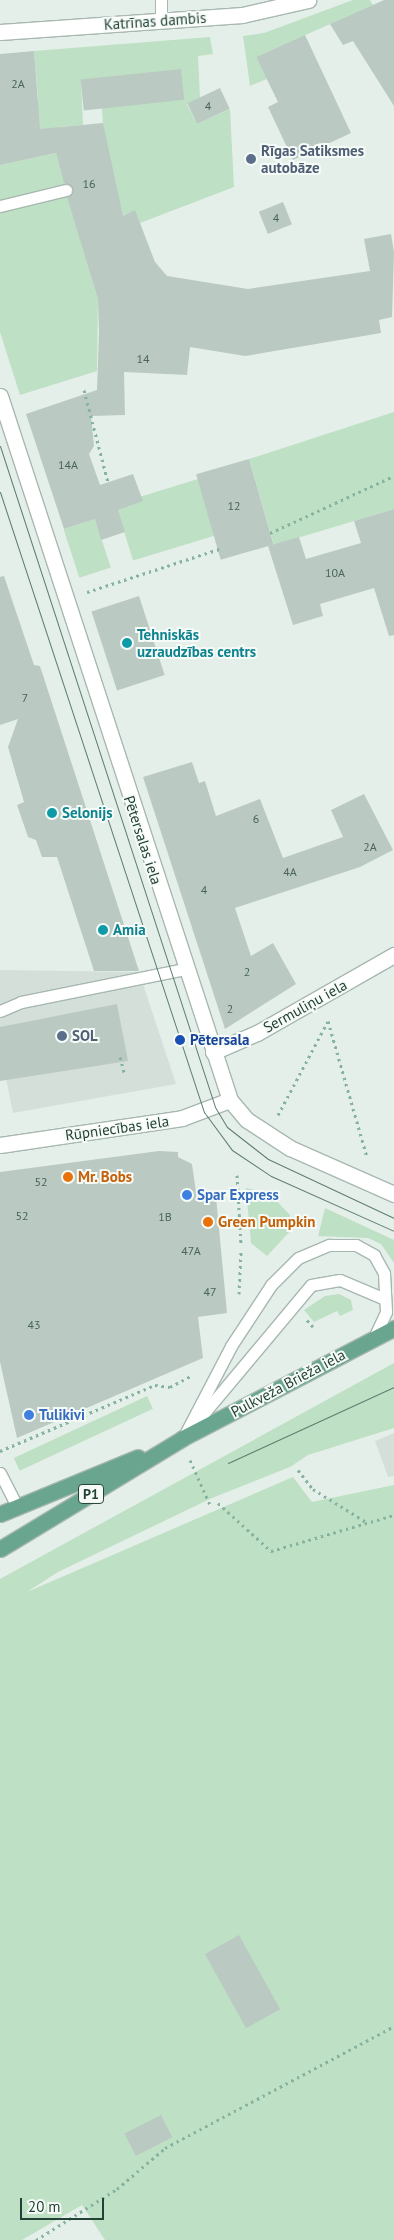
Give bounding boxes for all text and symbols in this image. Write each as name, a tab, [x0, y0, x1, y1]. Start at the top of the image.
street label: Katrīnas dambis	[103, 8, 207, 34]
house number: 2A	[11, 77, 25, 91]
house number: 4	[205, 99, 211, 113]
place label: Rīgas Satiksmes autobāze	[261, 141, 364, 176]
marker: Rīgas Satiksmes autobāze	[245, 153, 257, 165]
house number: 16	[82, 177, 96, 191]
house number: 4	[273, 211, 279, 225]
house number: 14	[136, 352, 150, 366]
house number: 14A	[58, 458, 78, 472]
house number: 12	[227, 499, 241, 513]
house number: 10A	[325, 566, 345, 580]
place label: Tehniskās uzraudzības centrs	[137, 625, 256, 660]
marker: Tehniskās uzraudzības centrs	[121, 637, 133, 649]
house number: 7	[22, 691, 28, 705]
street label: Pētersalas iela	[120, 793, 166, 887]
place label: Selonijs	[62, 804, 113, 822]
marker: Selonijs	[46, 807, 58, 819]
house number: 6	[253, 812, 259, 826]
house number: 2A	[363, 840, 377, 854]
house number: 4A	[283, 865, 297, 879]
house number: 4	[201, 883, 207, 897]
place label: Amia	[113, 921, 146, 939]
marker: Amia	[97, 924, 109, 936]
house number: 2	[244, 965, 250, 979]
street label: Sermuliņu iela	[260, 976, 350, 1036]
house number: 2	[227, 1002, 233, 1016]
place label: SOL	[72, 1027, 98, 1045]
marker: SOL	[56, 1030, 68, 1042]
place label: Pētersala	[190, 1031, 249, 1049]
marker: Pētersala	[174, 1034, 186, 1046]
street label: Rūpniecības iela	[64, 1112, 170, 1144]
place label: Mr. Bobs	[78, 1168, 133, 1186]
marker: Mr. Bobs	[62, 1171, 74, 1183]
house number: 52	[34, 1175, 48, 1189]
place label: Spar Express	[197, 1186, 279, 1204]
marker: Spar Express	[181, 1189, 193, 1201]
house number: 52	[15, 1209, 29, 1223]
house number: 1B	[158, 1210, 172, 1224]
place label: Green Pumpkin	[218, 1213, 315, 1231]
marker: Green Pumpkin	[202, 1216, 214, 1228]
house number: 47A	[181, 1244, 201, 1258]
house number: 47	[203, 1285, 217, 1299]
house number: 43	[27, 1318, 41, 1332]
street label: Pulkveža Brieža iela	[228, 1345, 348, 1421]
place label: Tulikivi	[39, 1406, 85, 1424]
marker: Tulikivi	[23, 1409, 35, 1421]
road number: P1	[77, 1482, 105, 1506]
scale bar	[22, 2188, 106, 2220]
text: 20 m	[28, 2197, 61, 2216]

